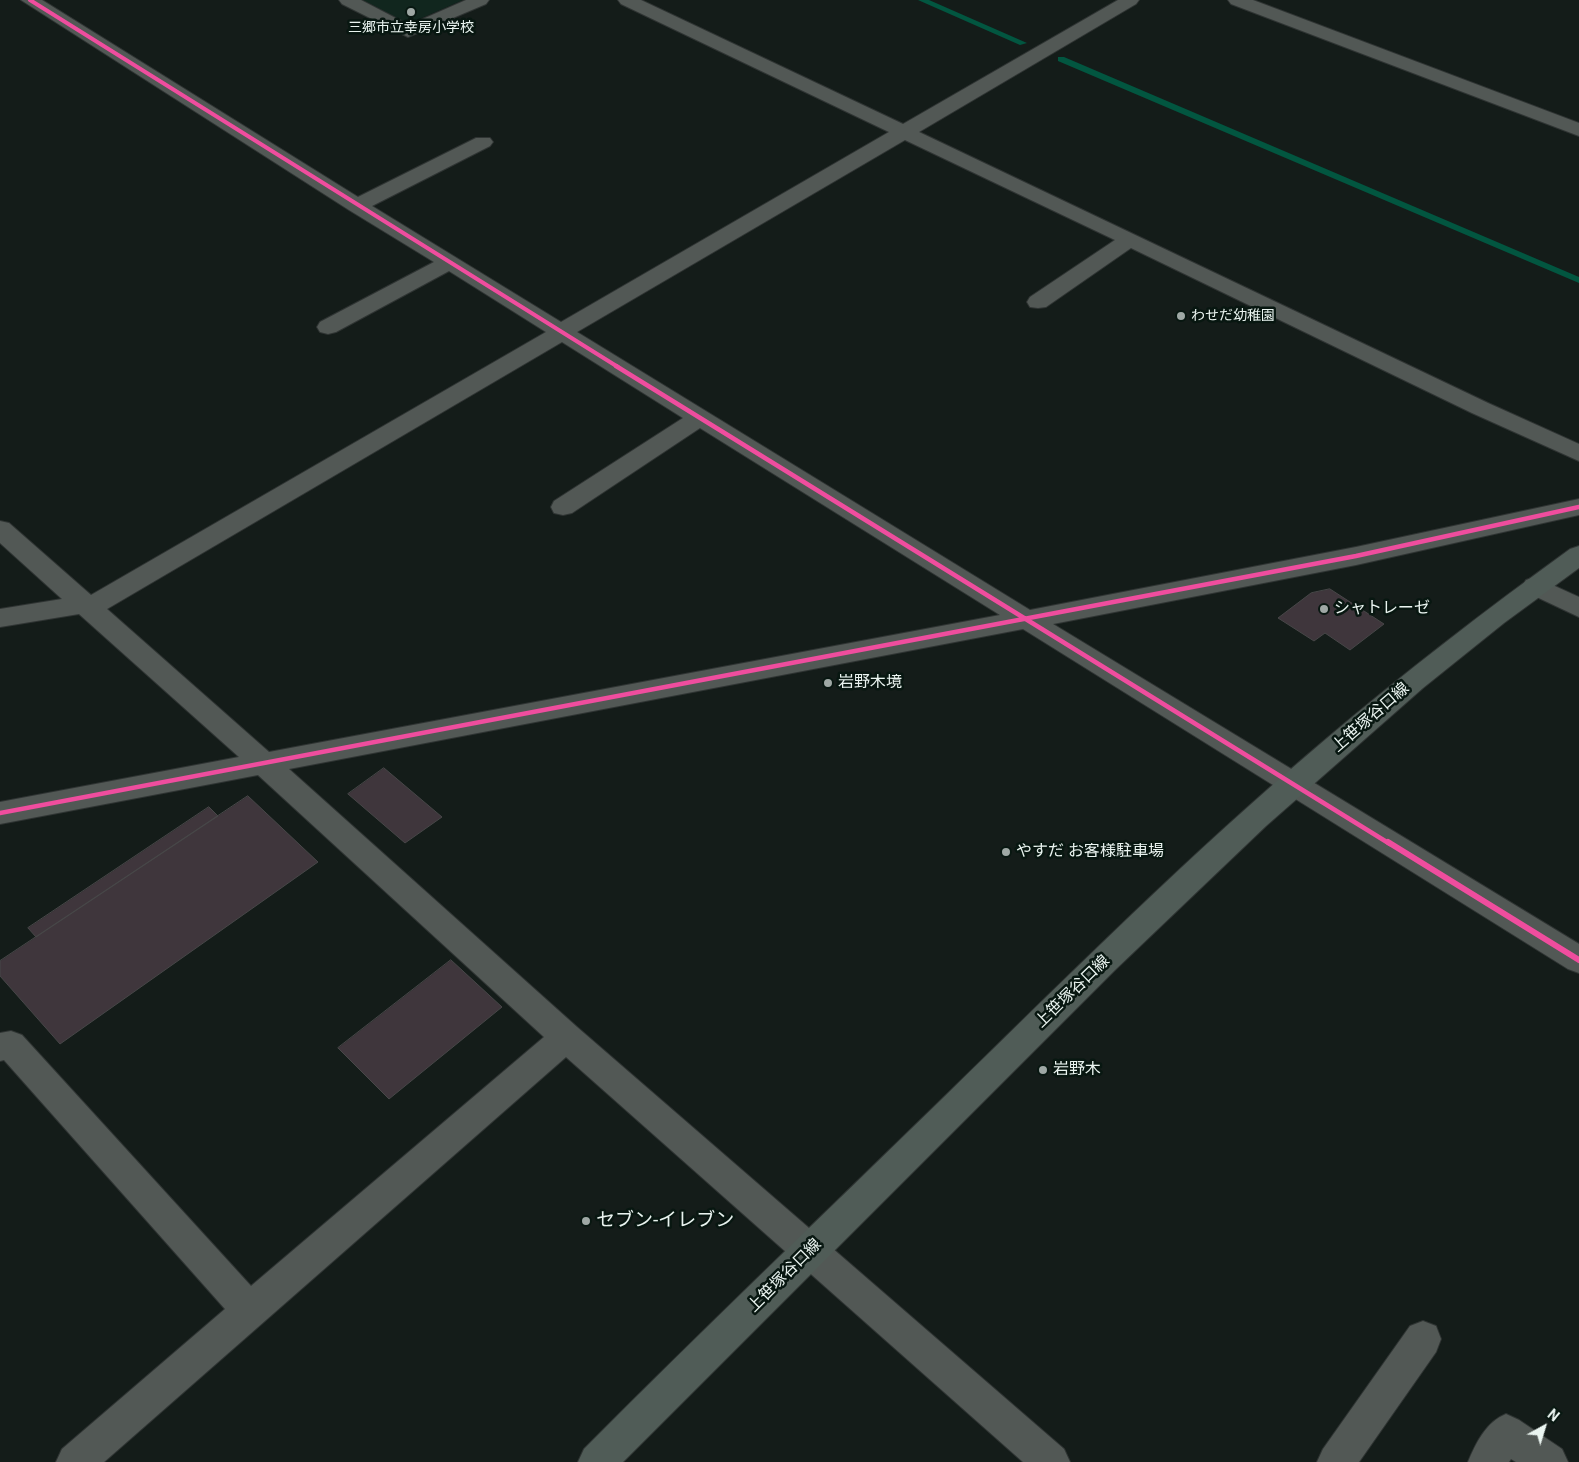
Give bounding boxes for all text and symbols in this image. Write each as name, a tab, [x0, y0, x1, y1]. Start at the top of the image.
marker: 三郷市立幸房小学校	[405, 6, 417, 18]
place label: 三郷市立幸房小学校	[348, 20, 474, 36]
place label: わせだ幼稚園	[1191, 308, 1275, 324]
marker: わせだ幼稚園	[1175, 310, 1187, 322]
place label: シャトレーゼ	[1334, 599, 1430, 619]
marker: シャトレーゼ	[1318, 603, 1330, 615]
place label: 岩野木境	[838, 673, 902, 693]
marker: 岩野木境	[822, 677, 834, 689]
street label: 上笹塚谷口線	[1328, 679, 1414, 757]
place label: やすだ お客様駐車場	[1016, 842, 1164, 862]
marker: やすだ お客様駐車場	[1000, 846, 1012, 858]
street label: 上笹塚谷口線	[1032, 952, 1114, 1032]
place label: 岩野木	[1053, 1060, 1101, 1080]
marker: 岩野木	[1037, 1064, 1049, 1076]
place label: セブン-イレブン	[596, 1210, 734, 1232]
marker: セブン-イレブン	[580, 1215, 592, 1227]
street label: 上笹塚谷口線	[744, 1235, 826, 1317]
north arrow	[1519, 1402, 1569, 1452]
text: N	[1545, 1406, 1562, 1425]

